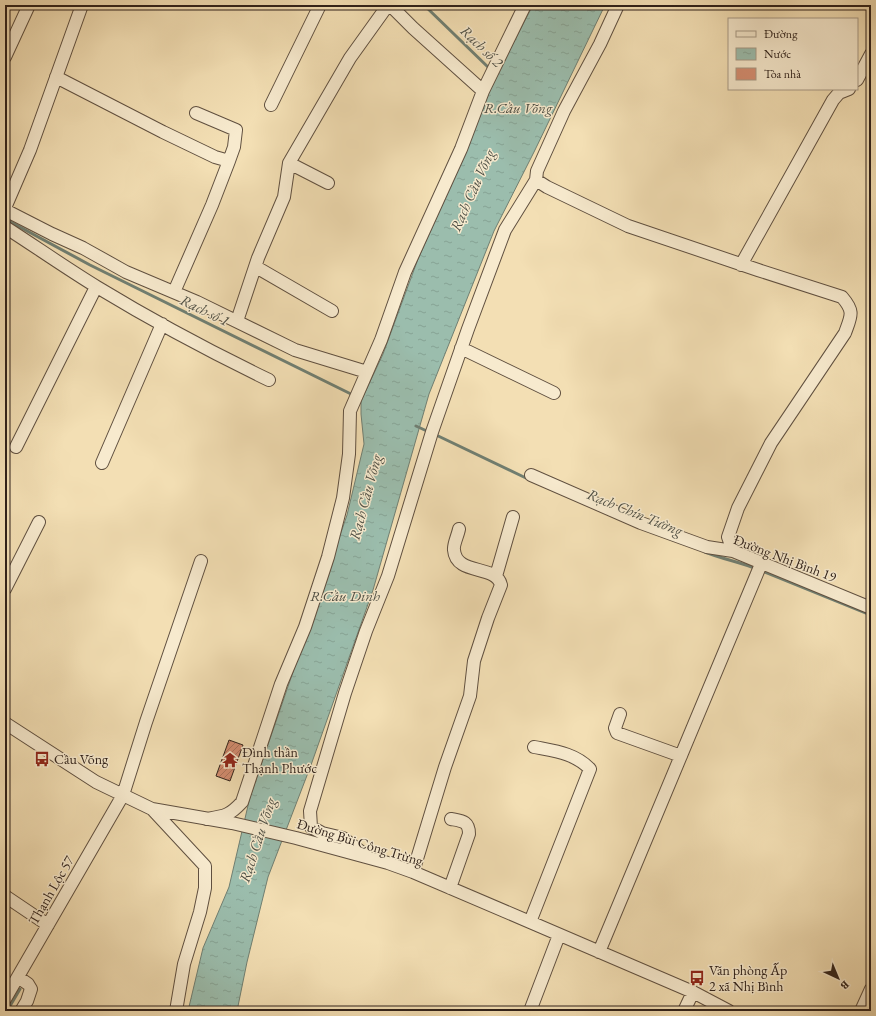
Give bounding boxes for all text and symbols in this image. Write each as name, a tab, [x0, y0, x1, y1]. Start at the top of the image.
legend	[728, 18, 858, 90]
water label: Rạch số 2	[457, 21, 508, 72]
text: Đường	[764, 26, 798, 42]
text: Nước	[764, 46, 791, 62]
text: Tòa nhà	[764, 66, 801, 82]
water label: R.Cầu Võng	[484, 98, 553, 117]
water label: Rạch Cầu Võng	[445, 145, 499, 234]
water label: Rạch số 1	[177, 290, 233, 330]
water label: Rạch Cầu Võng	[344, 451, 386, 542]
water label: Rạch Chín Tường	[584, 484, 686, 540]
street label: Đường Nhị Bình 19	[731, 530, 839, 586]
water label: R.Cầu Dinh	[310, 586, 381, 605]
place label: Đình thần Thạnh Phước	[242, 743, 317, 777]
bus stop icon: Cầu Võng	[33, 750, 51, 768]
place label: Cầu Võng	[54, 750, 109, 768]
temple icon: Đình thần Thạnh Phước	[221, 751, 239, 769]
water label: Rạch Cầu Võng	[234, 795, 280, 885]
street label: Đường Bùi Công Trừng	[295, 814, 426, 870]
street label: Thạnh Lộc 57	[24, 852, 78, 928]
north arrow	[818, 958, 858, 998]
place label: Văn phòng Ấp 2 xã Nhị Bình	[709, 961, 787, 995]
bus stop icon: Văn phòng Ấp 2 xã Nhị Bình	[688, 969, 706, 987]
text: B	[838, 978, 852, 993]

